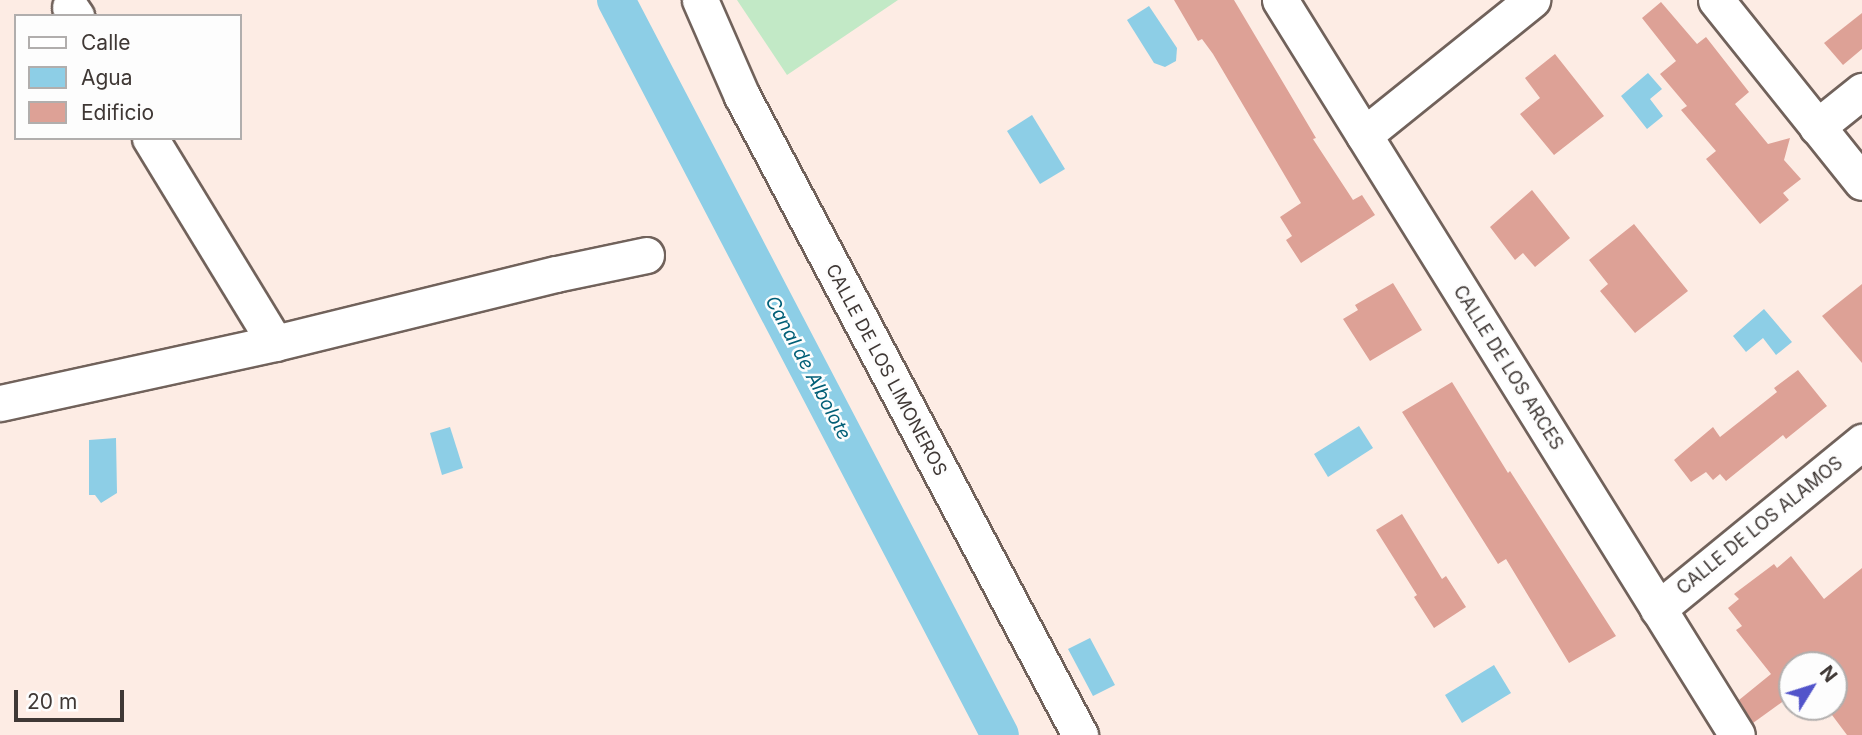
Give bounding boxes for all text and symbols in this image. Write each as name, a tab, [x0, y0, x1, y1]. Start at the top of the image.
legend	[14, 14, 242, 140]
text: Calle	[81, 30, 131, 55]
text: Agua	[81, 65, 133, 90]
text: Edificio	[81, 100, 154, 125]
street label: CALLE DE LOS LIMONEROS	[821, 260, 951, 480]
street label: CALLE DE LOS ARCES	[1449, 282, 1567, 454]
water label: Canal de Albolote	[760, 292, 856, 444]
street label: CALLE DE LOS ALAMOS	[1673, 452, 1847, 600]
north arrow	[1778, 651, 1848, 721]
text: N	[1815, 661, 1842, 687]
scale bar	[18, 676, 128, 720]
text: 20 m	[27, 689, 77, 714]

